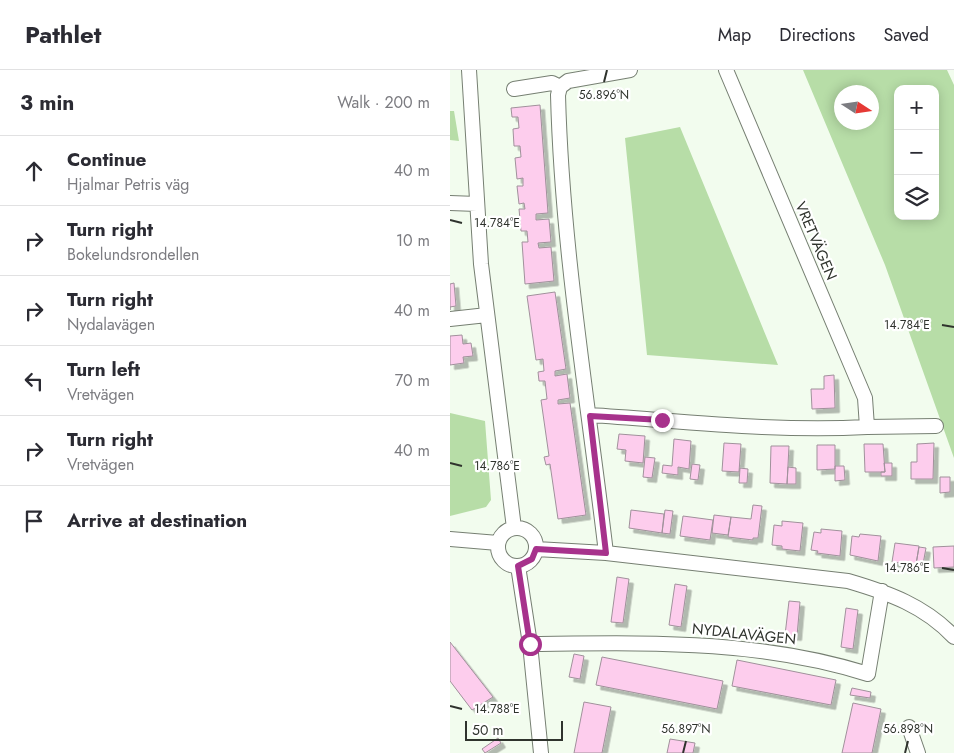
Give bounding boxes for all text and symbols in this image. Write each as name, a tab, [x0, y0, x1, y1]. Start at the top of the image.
text: Pathlet	[25, 17, 101, 52]
text: Map	[718, 22, 751, 48]
text: Directions	[779, 22, 855, 48]
text: Saved	[883, 22, 929, 48]
north arrow	[834, 85, 879, 130]
map controls	[894, 85, 939, 220]
button: +	[894, 85, 939, 130]
text: 56.896°N	[579, 86, 629, 104]
text: 3 min	[20, 88, 74, 118]
text: Walk · 200 m	[337, 91, 430, 114]
button: −	[894, 130, 939, 175]
text: Continue	[67, 146, 146, 173]
icon: ahead	[20, 157, 48, 185]
text: 40 m	[394, 159, 430, 182]
text: Hjalmar Petris väg	[67, 173, 189, 196]
button: layers	[894, 175, 939, 220]
street label: VRETVÄGEN	[790, 198, 842, 284]
text: 14.784°E	[474, 214, 520, 232]
text: Turn right	[67, 216, 153, 243]
icon: right	[20, 227, 48, 255]
text: 10 m	[396, 229, 430, 252]
text: Bokelundsrondellen	[67, 243, 200, 266]
text: Turn right	[67, 286, 153, 313]
icon: right	[20, 297, 48, 325]
text: 40 m	[394, 299, 430, 322]
text: Nydalavägen	[67, 313, 155, 336]
text: 14.784°E	[884, 316, 930, 334]
text: Turn left	[67, 356, 140, 383]
icon: left	[20, 367, 48, 395]
text: 70 m	[395, 369, 430, 392]
text: Vretvägen	[67, 383, 134, 406]
route end	[651, 409, 674, 432]
text: Turn right	[67, 426, 153, 453]
icon: right	[20, 437, 48, 465]
text: 40 m	[394, 439, 430, 462]
text: Vretvägen	[67, 453, 134, 476]
text: 14.786°E	[474, 457, 520, 475]
icon: arrive	[20, 507, 48, 535]
text: Arrive at destination	[67, 507, 247, 534]
text: 14.786°E	[884, 559, 930, 577]
street label: NYDALAVÄGEN	[691, 618, 797, 650]
route start	[519, 633, 542, 656]
text: 14.788°E	[474, 700, 520, 718]
scale bar	[465, 718, 562, 741]
text: 50 m	[472, 720, 503, 740]
text: 56.897°N	[661, 720, 711, 738]
text: 56.898°N	[883, 720, 933, 738]

